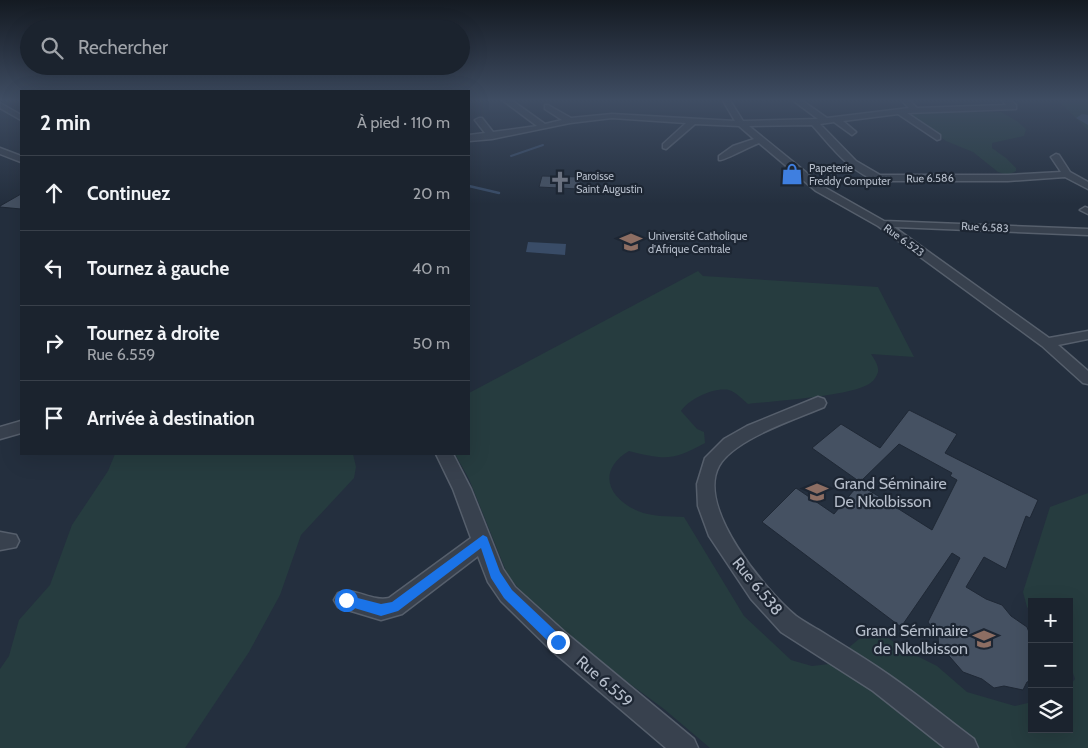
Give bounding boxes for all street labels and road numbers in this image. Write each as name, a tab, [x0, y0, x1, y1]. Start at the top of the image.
street label: Rue 6.586	[906, 171, 954, 185]
street label: Rue 6.583	[961, 219, 1009, 235]
street label: Rue 6.523	[881, 221, 927, 259]
street label: Rue 6.538	[728, 554, 787, 619]
street label: Rue 6.559	[573, 652, 637, 711]

